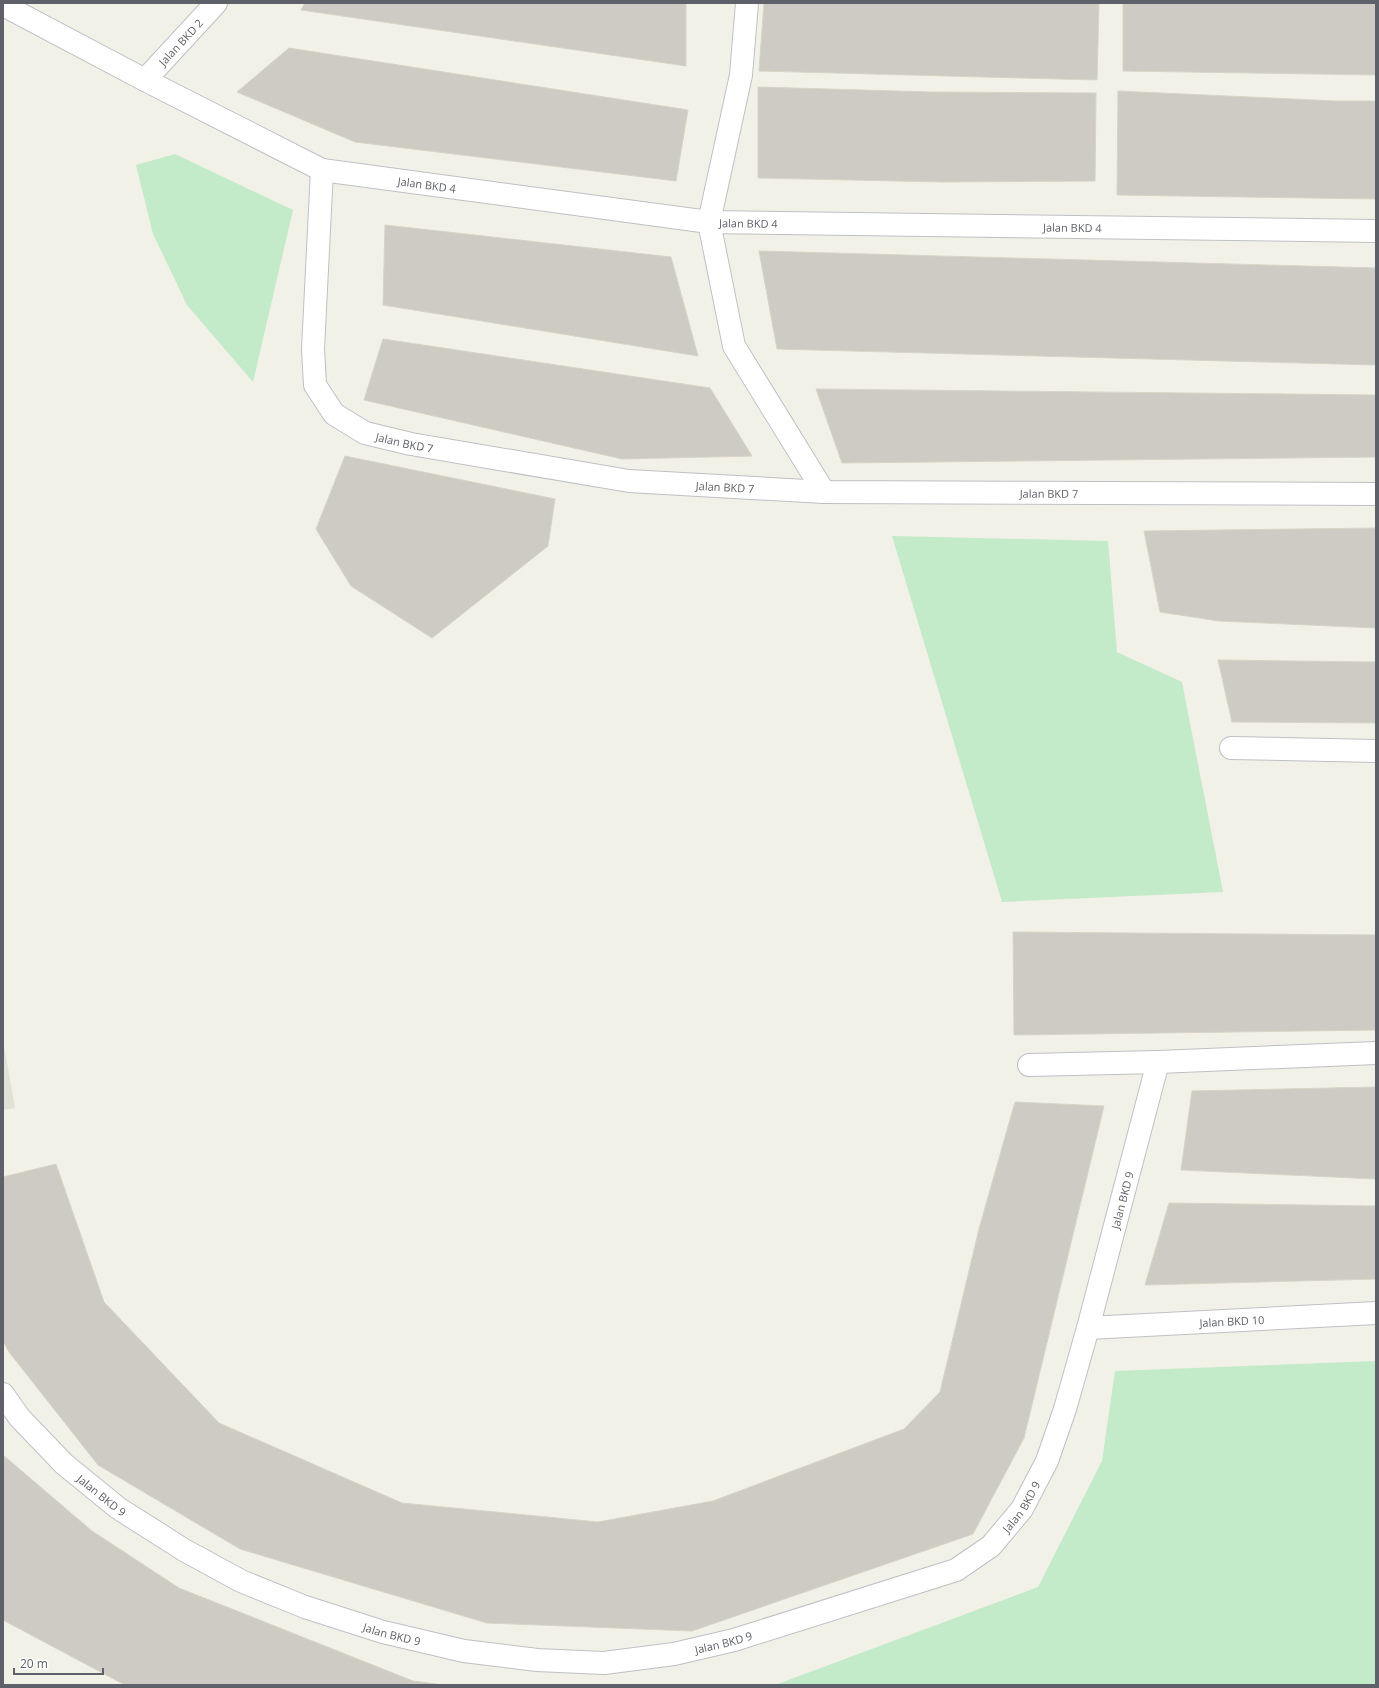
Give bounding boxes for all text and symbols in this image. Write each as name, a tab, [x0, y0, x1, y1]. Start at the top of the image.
street label: Jalan BKD 2	[154, 15, 206, 69]
street label: Jalan BKD 4	[396, 173, 458, 196]
street label: Jalan BKD 4	[718, 215, 778, 230]
street label: Jalan BKD 4	[1042, 219, 1102, 235]
street label: Jalan BKD 7	[373, 428, 435, 455]
street label: Jalan BKD 7	[694, 477, 755, 496]
street label: Jalan BKD 7	[1019, 485, 1078, 500]
street label: Jalan BKD 9	[1107, 1170, 1136, 1231]
street label: Jalan BKD 10	[1198, 1311, 1265, 1330]
street label: Jalan BKD 9	[74, 1470, 129, 1519]
street label: Jalan BKD 9	[998, 1478, 1043, 1536]
street label: Jalan BKD 9	[361, 1618, 422, 1648]
street label: Jalan BKD 9	[692, 1627, 754, 1657]
scale bar	[14, 1650, 103, 1676]
text: 20 m	[20, 1655, 48, 1672]

